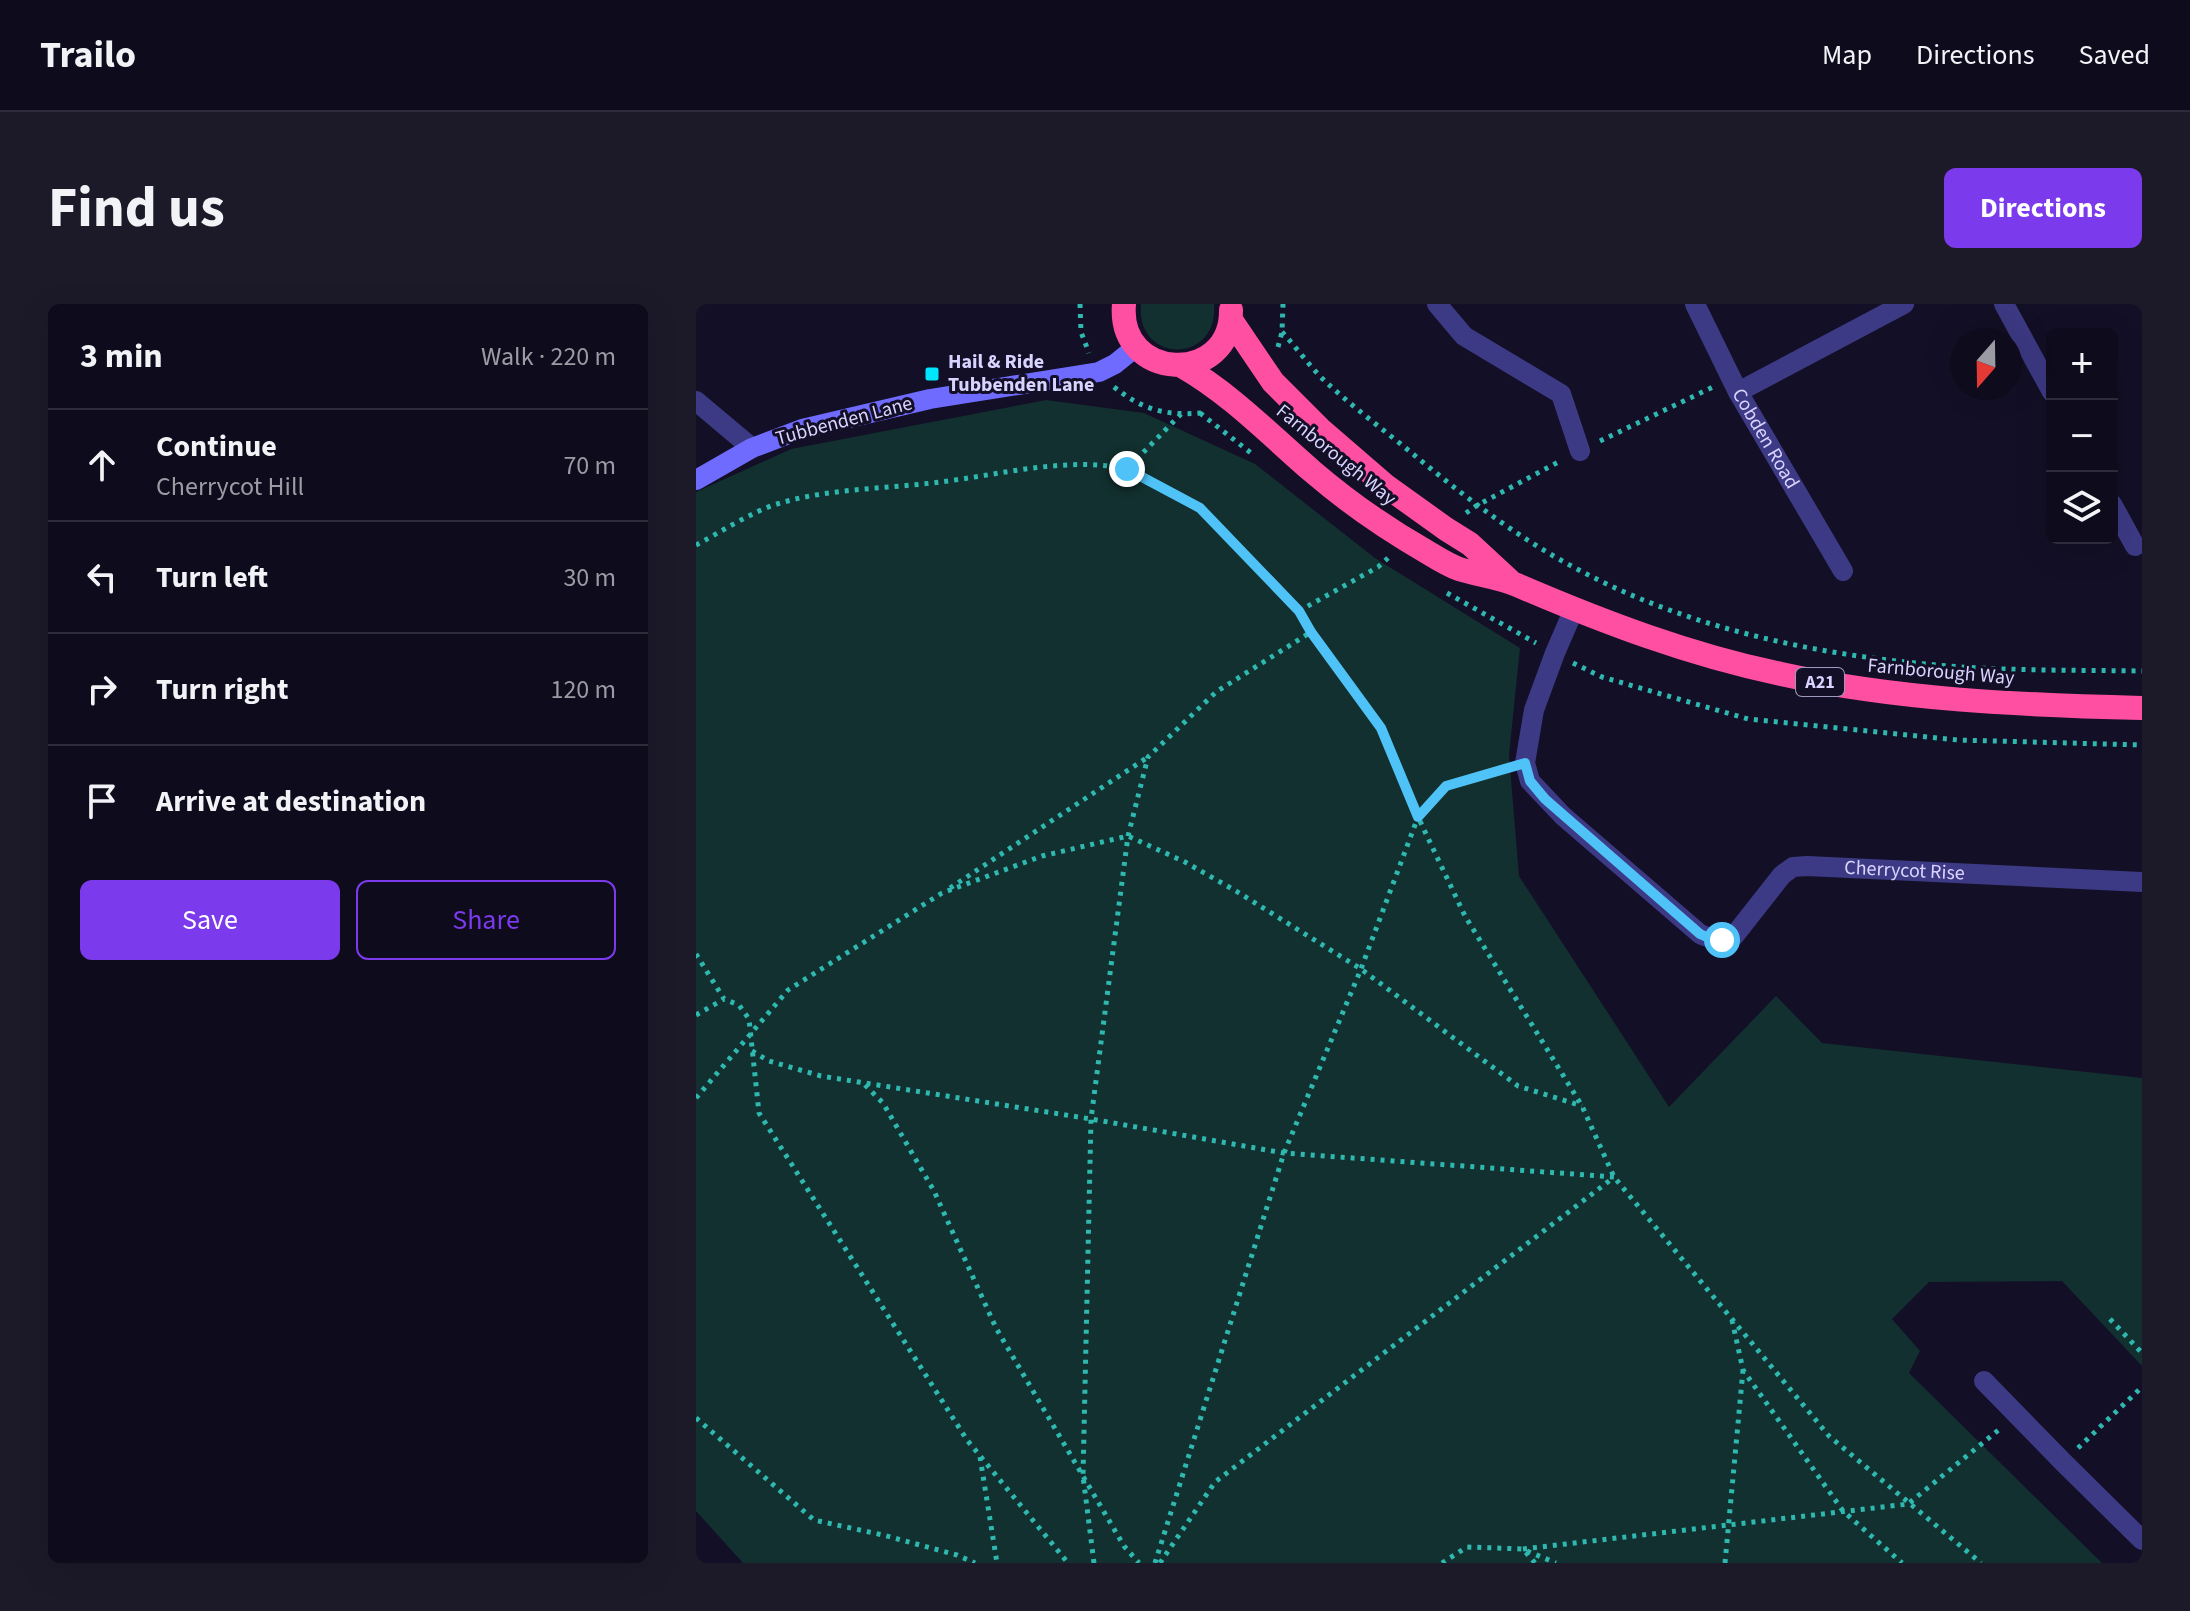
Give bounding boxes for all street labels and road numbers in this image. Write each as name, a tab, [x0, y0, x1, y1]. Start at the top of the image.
street label: Cobden Road	[1725, 383, 1806, 494]
street label: Tubbenden Lane	[773, 389, 915, 453]
street label: Farnborough Way	[1270, 398, 1403, 513]
street label: Farnborough Way	[1866, 652, 2016, 692]
road number: A21	[1796, 668, 1844, 696]
street label: Cherrycot Rise	[1844, 854, 1965, 888]

